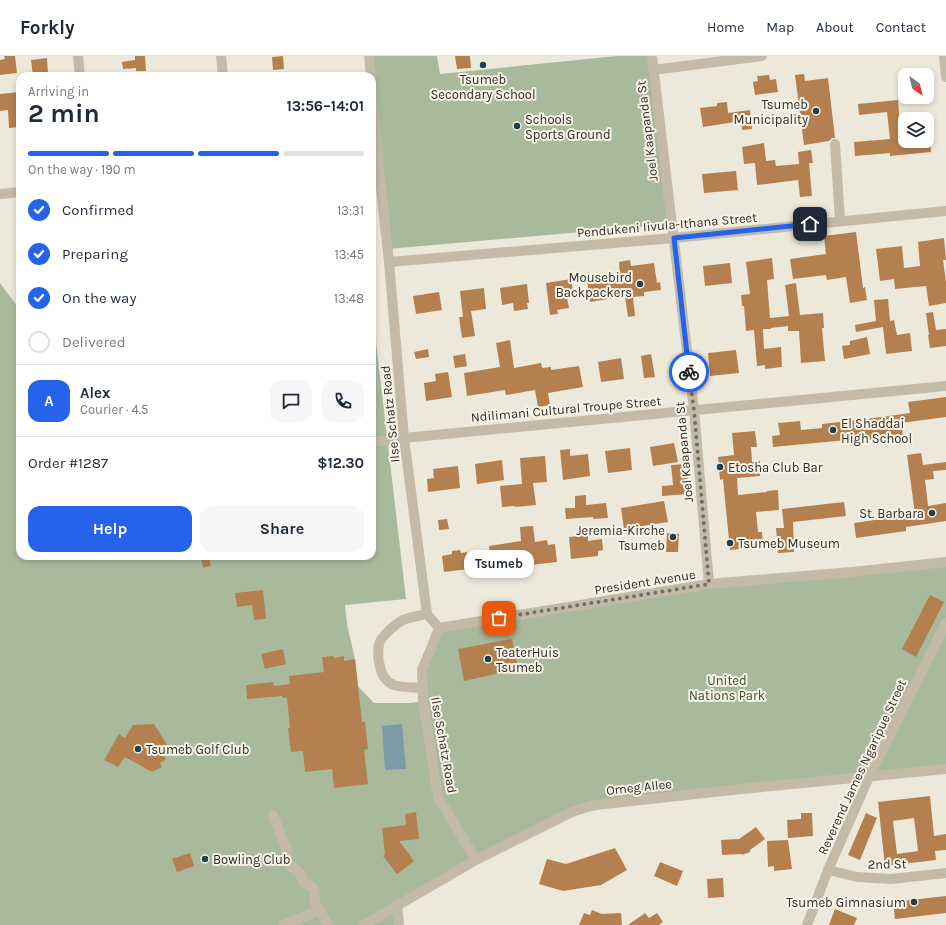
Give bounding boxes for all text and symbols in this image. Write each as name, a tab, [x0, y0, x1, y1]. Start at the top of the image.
text: Forkly	[20, 17, 75, 39]
text: Home	[707, 19, 744, 36]
text: Map	[766, 19, 794, 36]
text: About	[816, 19, 854, 36]
text: Contact	[876, 19, 926, 36]
marker: Tsumeb Secondary School	[478, 60, 488, 70]
north arrow	[898, 68, 934, 104]
map controls	[898, 68, 934, 148]
place label: Tsumeb Secondary School	[430, 72, 536, 102]
street label: Joel Kaapanda St	[633, 80, 661, 182]
text: Arriving in	[28, 84, 89, 99]
text: 13:56–14:01	[286, 97, 364, 115]
place label: Tsumeb Municipality	[734, 97, 808, 127]
text: 2 min	[28, 98, 100, 129]
marker: Tsumeb Municipality	[811, 106, 821, 116]
place label: Schools Sports Ground	[525, 112, 611, 142]
button: layers	[898, 112, 934, 148]
marker: Schools Sports Ground	[512, 121, 522, 131]
text: On the way · 190 m	[28, 162, 136, 177]
icon: check	[28, 199, 50, 221]
text: Confirmed	[62, 201, 134, 219]
text: 13:31	[337, 203, 364, 218]
pin	[793, 207, 827, 241]
street label: Pendukeni Iivula-Ithana Street	[576, 210, 758, 240]
icon: home	[799, 213, 821, 235]
icon: check	[28, 243, 50, 265]
text: Preparing	[62, 245, 128, 263]
text: 13:45	[334, 247, 364, 262]
place label: Mousebird Backpackers	[556, 270, 632, 300]
marker: Mousebird Backpackers	[635, 279, 645, 289]
icon: check	[28, 287, 50, 309]
text: On the way	[62, 289, 136, 307]
text: 13:48	[334, 291, 364, 306]
text: Delivered	[62, 333, 126, 351]
courier	[669, 352, 709, 392]
icon: bike	[678, 361, 700, 383]
street label: Ilse Schatz Road	[377, 365, 403, 463]
button: chat	[270, 380, 312, 422]
button: phone	[322, 380, 364, 422]
text: Alex	[80, 384, 110, 402]
text: A	[44, 392, 54, 410]
street label: Ndilimani Cultural Troupe Street	[470, 393, 662, 425]
street label: Joel Kaapanda St	[672, 401, 696, 503]
text: Courier · 4.5	[80, 402, 148, 417]
place label: El Shaddai High School	[841, 416, 912, 446]
marker: El Shaddai High School	[828, 425, 838, 435]
text: Order #1287	[28, 454, 108, 472]
text: $12.30	[317, 454, 364, 472]
place label: Etosha Club Bar	[728, 460, 823, 475]
marker: Etosha Club Bar	[715, 462, 725, 472]
button: Help	[28, 506, 192, 552]
button: Share	[200, 506, 364, 552]
place label: St. Barbara	[859, 506, 924, 521]
marker: St. Barbara	[927, 508, 937, 518]
place label: Jeremia-Kirche Tsumeb	[576, 523, 665, 553]
marker: Jeremia-Kirche Tsumeb	[668, 532, 678, 542]
place label: Tsumeb Museum	[738, 536, 840, 551]
marker: Tsumeb Museum	[725, 538, 735, 548]
callout: Tsumeb	[464, 550, 534, 578]
text: Tsumeb	[475, 556, 523, 571]
street label: President Avenue	[593, 567, 697, 597]
pin	[482, 601, 516, 635]
icon: bag	[488, 607, 510, 629]
place label: TeaterHuis Tsumeb	[496, 645, 559, 675]
marker: TeaterHuis Tsumeb	[483, 654, 493, 664]
park label: United Nations Park	[689, 673, 765, 703]
street label: Reverend James Ngaripue Street	[815, 677, 909, 857]
street label: Ilse Schatz Road	[428, 696, 460, 794]
place label: Tsumeb Golf Club	[146, 742, 249, 757]
marker: Tsumeb Golf Club	[133, 744, 143, 754]
street label: Omeg Allee	[606, 776, 673, 798]
place label: Bowling Club	[213, 852, 291, 867]
marker: Bowling Club	[200, 854, 210, 864]
street label: 2nd St	[867, 856, 907, 872]
place label: Tsumeb Gimnasium	[786, 895, 906, 910]
marker: Tsumeb Gimnasium	[909, 897, 919, 907]

